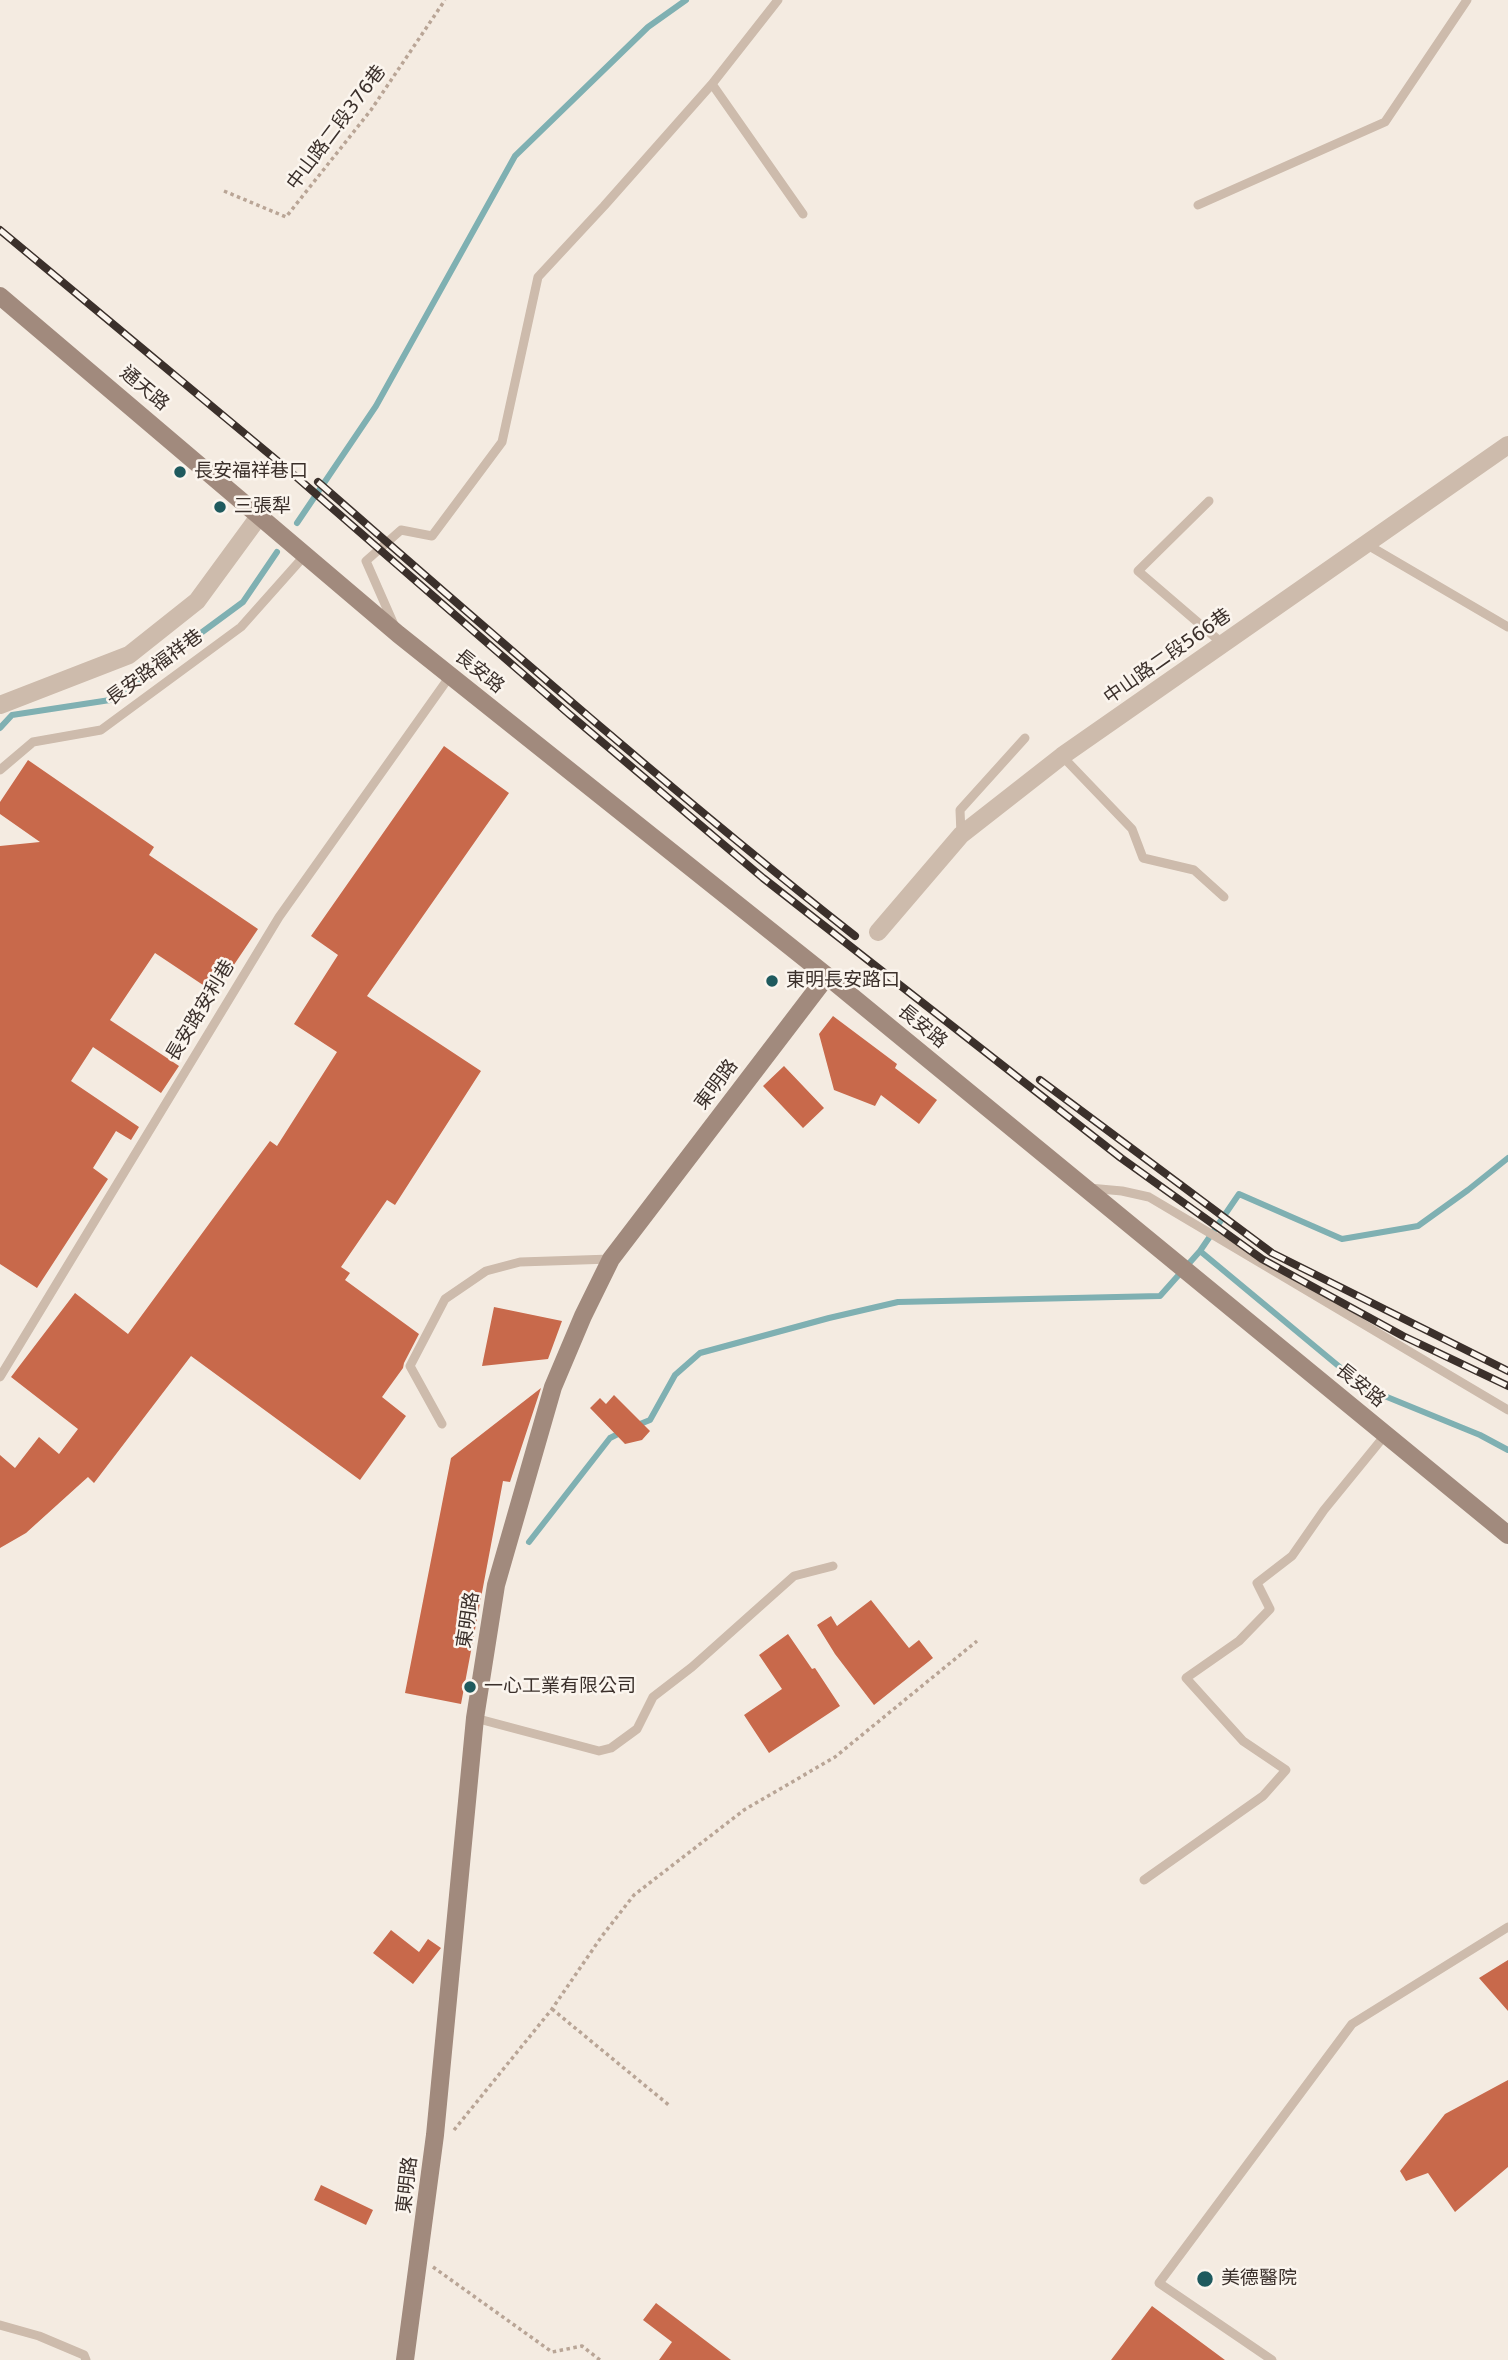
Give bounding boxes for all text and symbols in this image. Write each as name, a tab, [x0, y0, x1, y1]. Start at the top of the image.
street label: 中山路二段376巷	[283, 61, 391, 195]
street label: 通天路	[115, 362, 173, 416]
place label: 長安福祥巷口	[194, 461, 308, 483]
marker: 長安福祥巷口	[172, 464, 188, 480]
place label: 三張犁	[234, 496, 291, 518]
marker: 三張犁	[212, 499, 228, 515]
street label: 中山路二段566巷	[1100, 605, 1236, 709]
street label: 長安路福祥巷	[102, 625, 208, 711]
street label: 長安路	[450, 645, 508, 699]
street label: 長安路安利巷	[162, 956, 240, 1066]
place label: 東明長安路口	[786, 970, 900, 992]
marker: 東明長安路口	[764, 973, 780, 989]
street label: 長安路	[893, 1000, 951, 1054]
street label: 東明路	[691, 1055, 743, 1115]
street label: 長安路	[1331, 1359, 1389, 1413]
street label: 東明路	[453, 1590, 485, 1650]
place label: 一心工業有限公司	[484, 1676, 636, 1698]
marker: 一心工業有限公司	[462, 1679, 478, 1695]
street label: 東明路	[393, 2155, 423, 2215]
place label: 美德醫院	[1221, 2268, 1297, 2290]
marker: 美德醫院	[1195, 2269, 1215, 2289]

